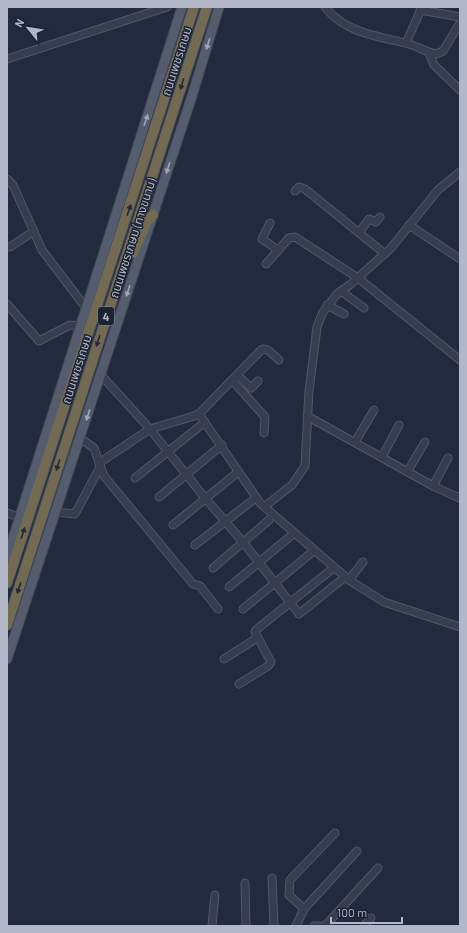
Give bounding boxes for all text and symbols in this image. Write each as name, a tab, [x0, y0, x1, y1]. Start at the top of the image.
north arrow	[8, 8, 48, 48]
text: N	[11, 16, 26, 29]
street label: ถนนเพชรเกษม	[158, 25, 194, 97]
one-way arrow	[205, 38, 211, 50]
one-way arrow	[179, 79, 185, 91]
one-way arrow	[143, 114, 149, 126]
one-way arrow	[164, 162, 170, 174]
street label: ถนนเพชรเกษม (ทางขนาน)	[106, 175, 158, 300]
one-way arrow	[126, 204, 132, 216]
one-way arrow	[124, 286, 130, 298]
road number: 4	[98, 307, 114, 325]
street label: ถนนเพชรเกษม	[58, 333, 94, 405]
one-way arrow	[95, 335, 101, 347]
one-way arrow	[84, 410, 90, 422]
one-way arrow	[55, 459, 61, 471]
one-way arrow	[21, 527, 27, 539]
one-way arrow	[16, 583, 22, 595]
scale bar	[331, 899, 402, 925]
text: 100 m	[337, 905, 367, 919]

